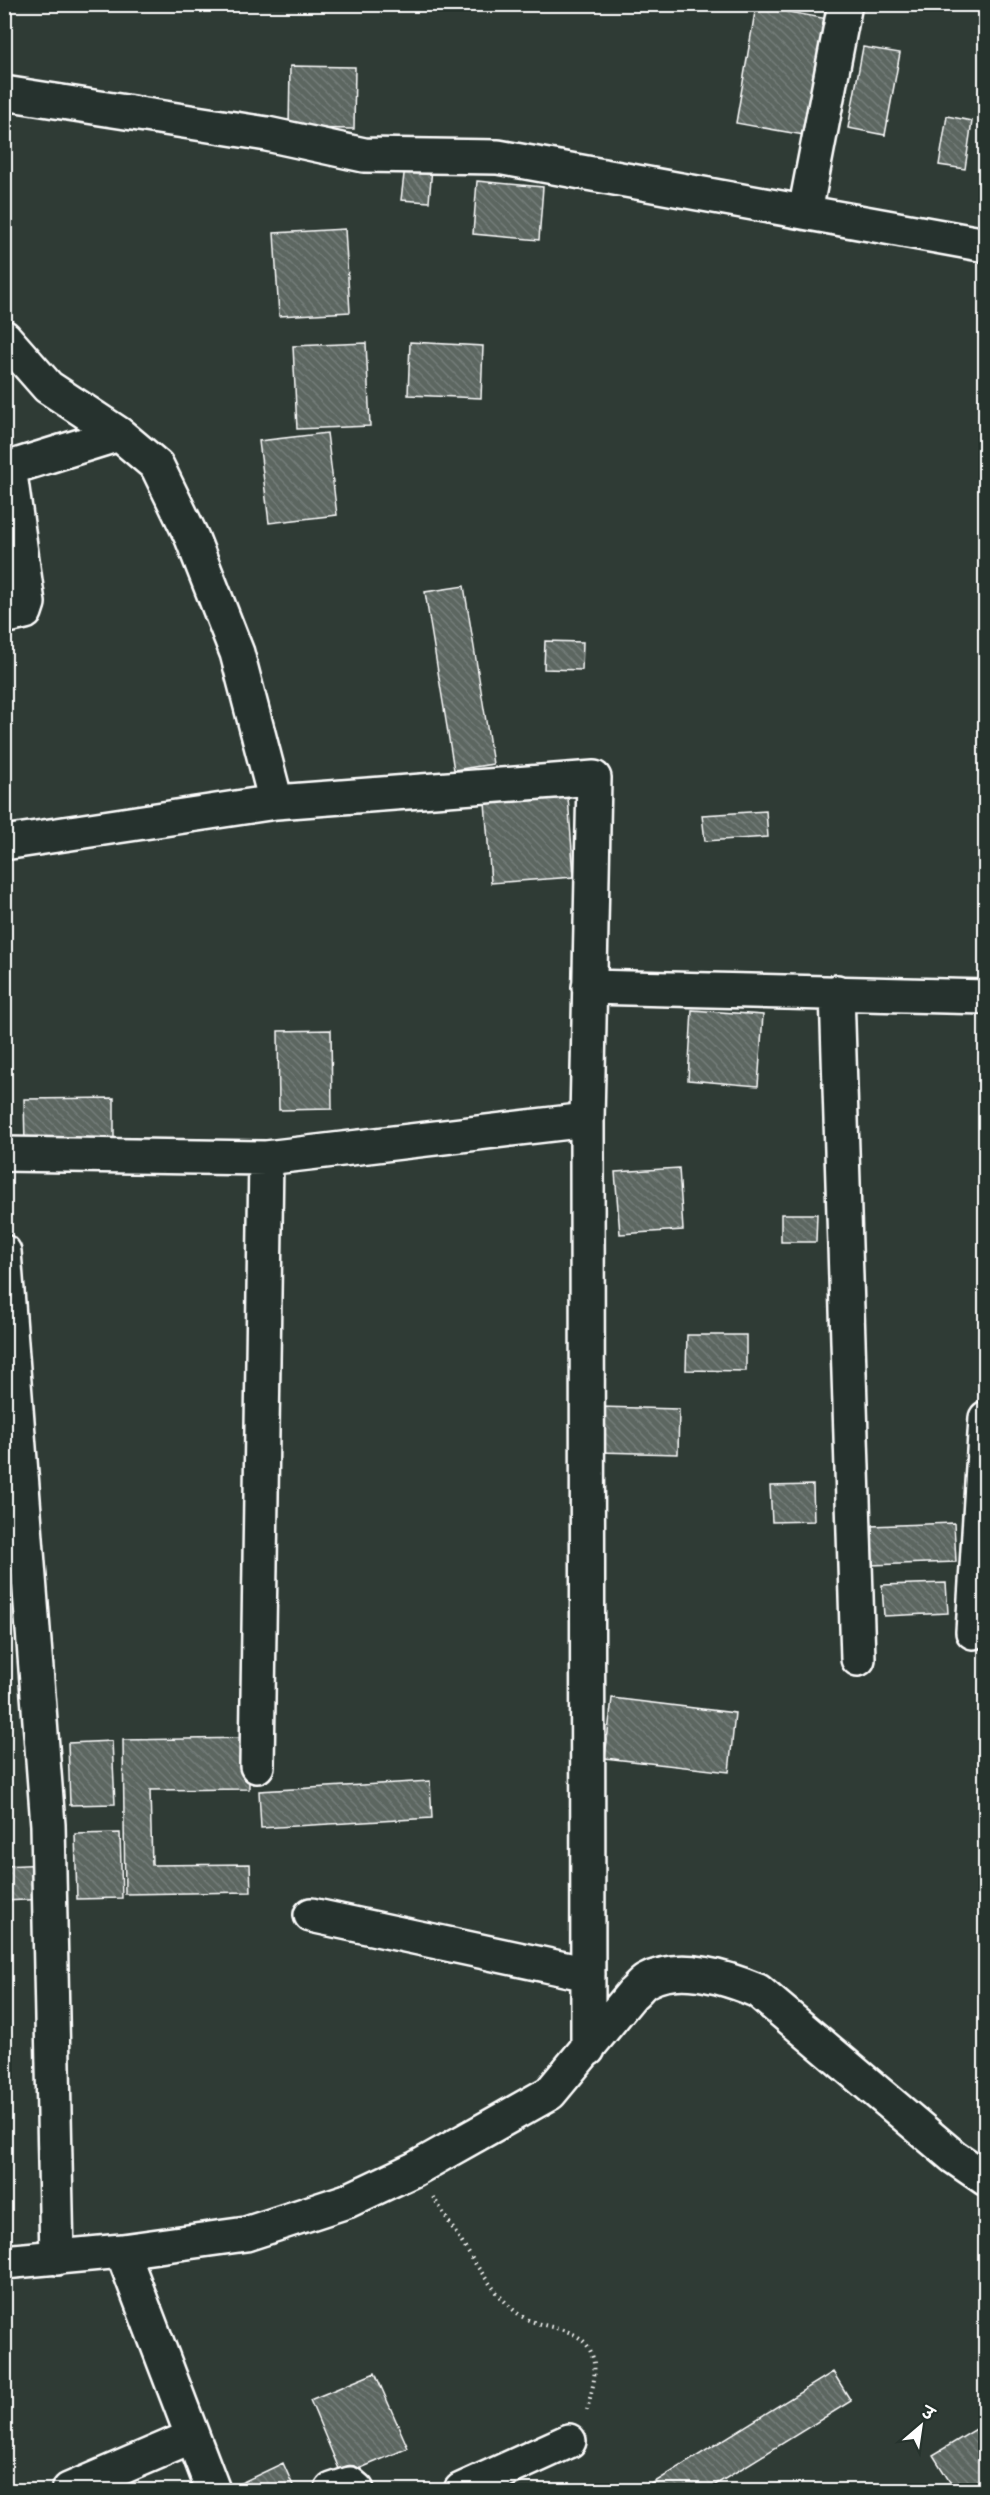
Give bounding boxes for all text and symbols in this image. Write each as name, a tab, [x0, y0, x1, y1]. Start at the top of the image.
north arrow	[891, 2396, 951, 2456]
text: उ	[917, 2402, 938, 2426]

